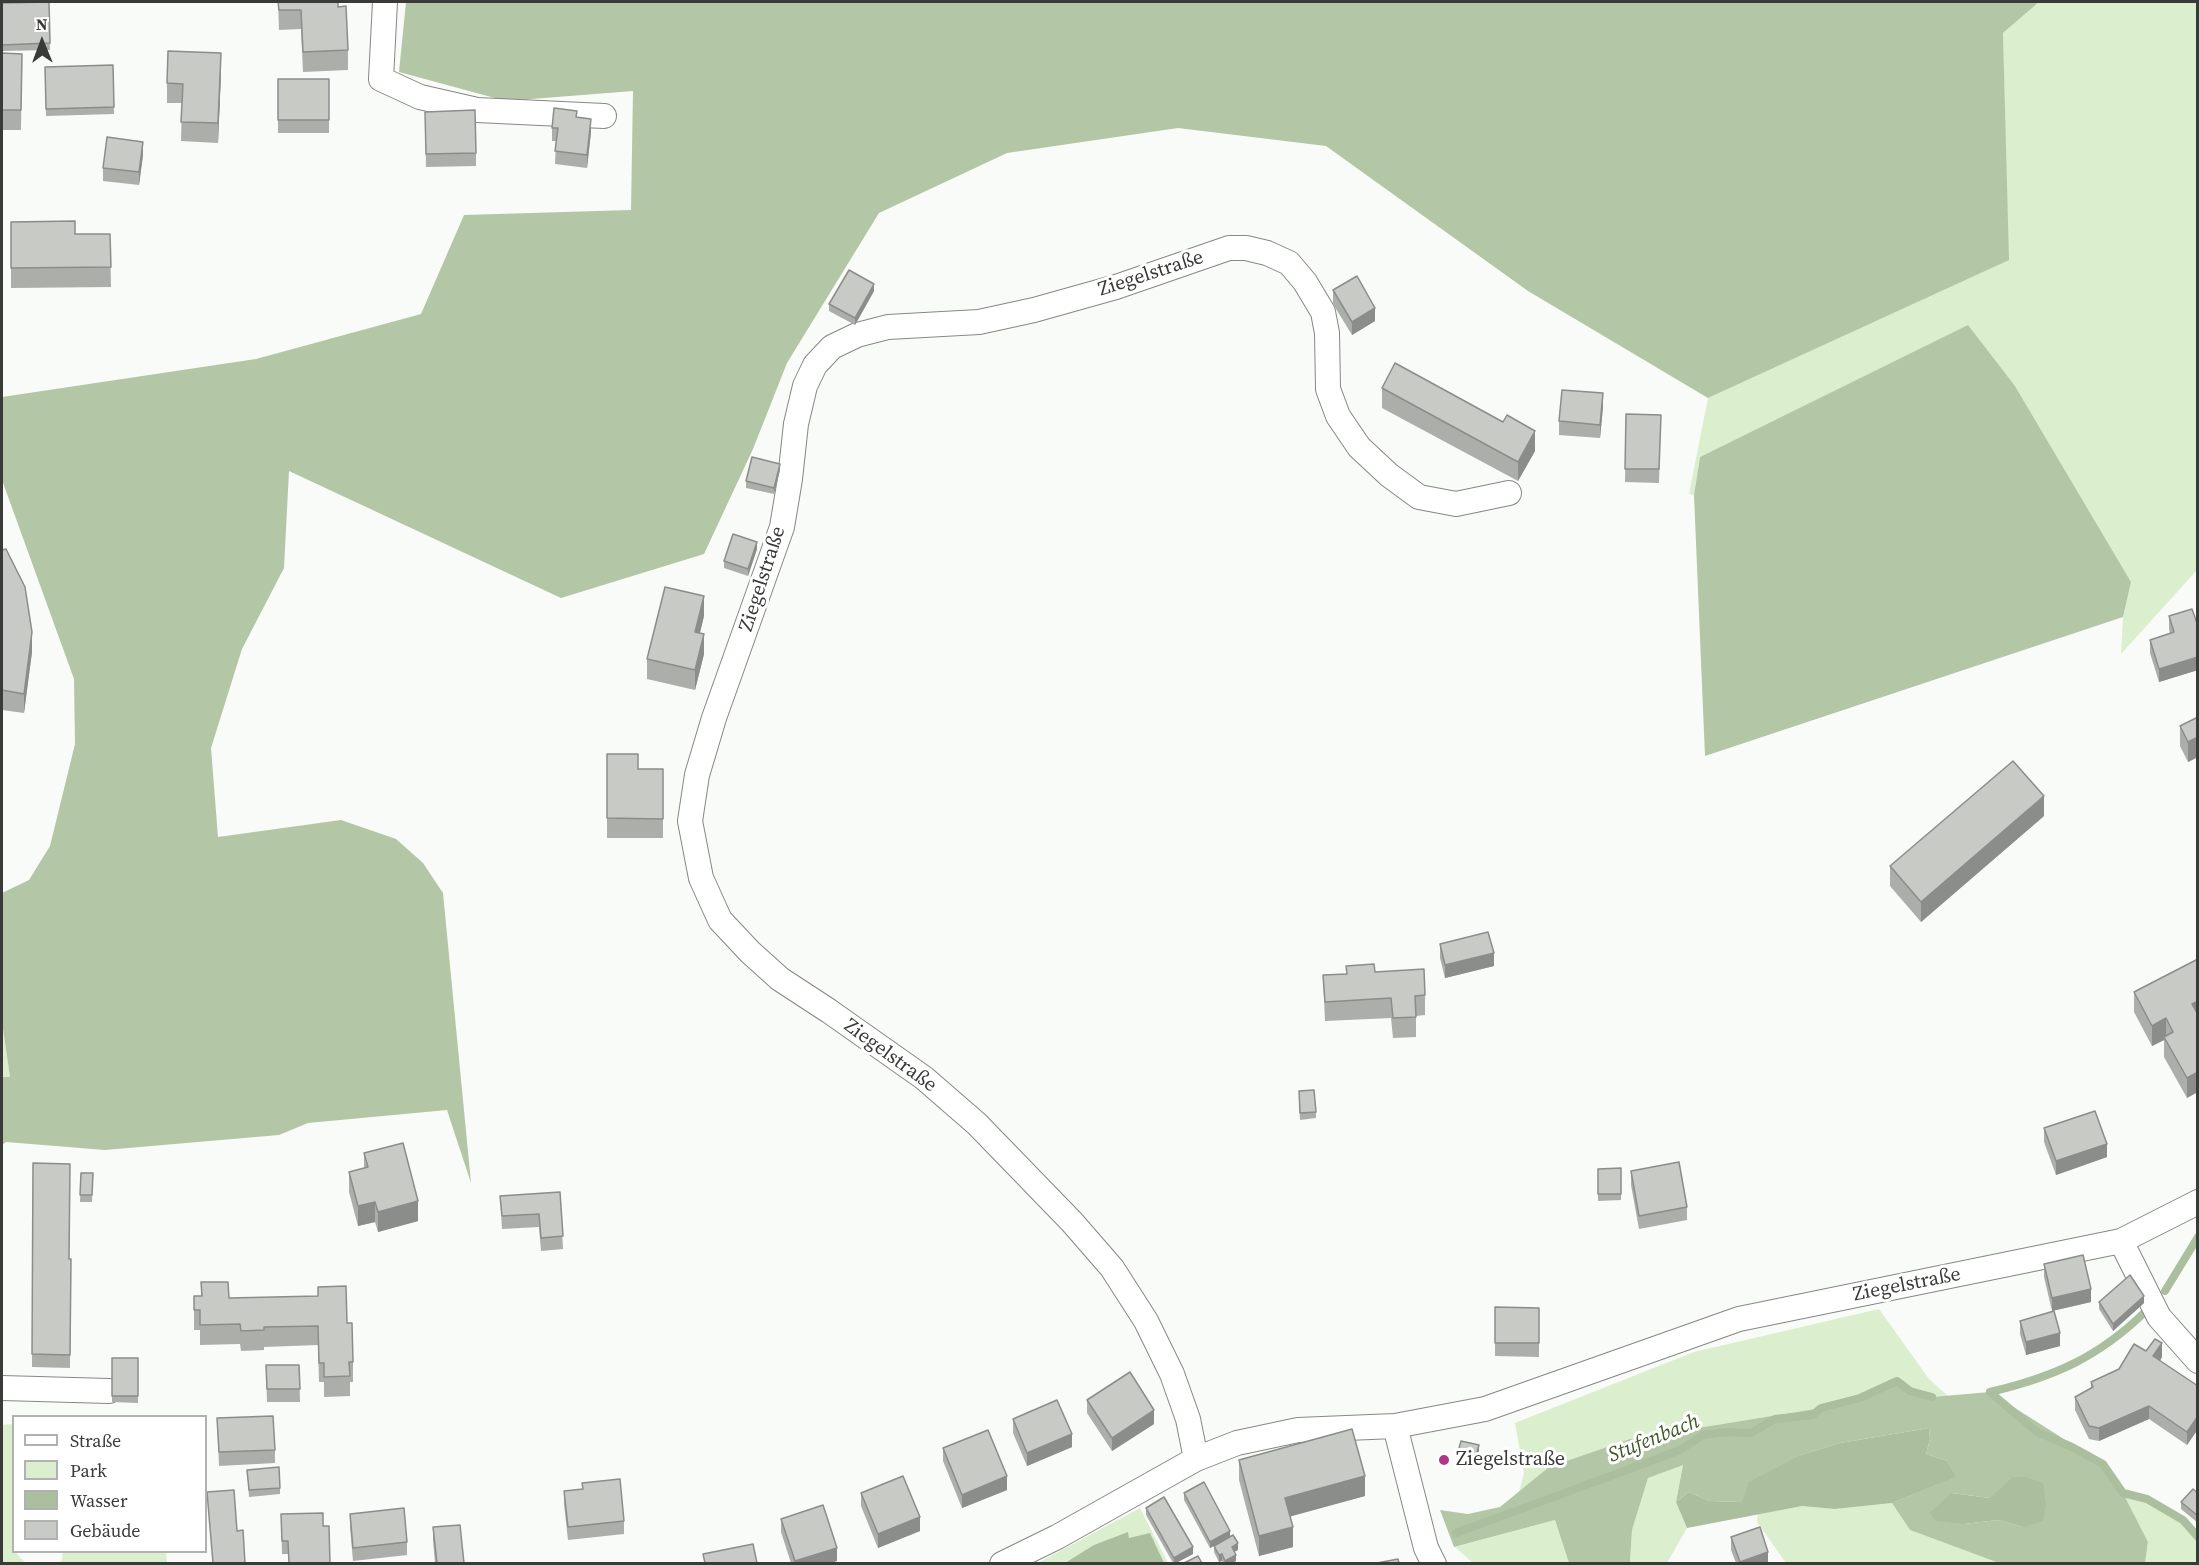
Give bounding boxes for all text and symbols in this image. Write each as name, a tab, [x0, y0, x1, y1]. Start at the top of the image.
north arrow	[12, 12, 72, 72]
text: N	[36, 13, 48, 35]
street label: Ziegelstraße	[1095, 246, 1207, 302]
street label: Ziegelstraße	[735, 523, 791, 635]
street label: Ziegelstraße	[839, 1014, 941, 1098]
street label: Ziegelstraße	[1851, 1263, 1963, 1307]
water label: Stufenbach	[1605, 1409, 1703, 1469]
legend	[12, 1415, 207, 1553]
text: Straße	[70, 1428, 121, 1453]
place label: Ziegelstraße	[1456, 1448, 1565, 1472]
marker: Ziegelstraße	[1437, 1453, 1451, 1467]
text: Park	[70, 1458, 107, 1483]
text: Wasser	[70, 1488, 128, 1513]
text: Gebäude	[70, 1518, 141, 1543]

